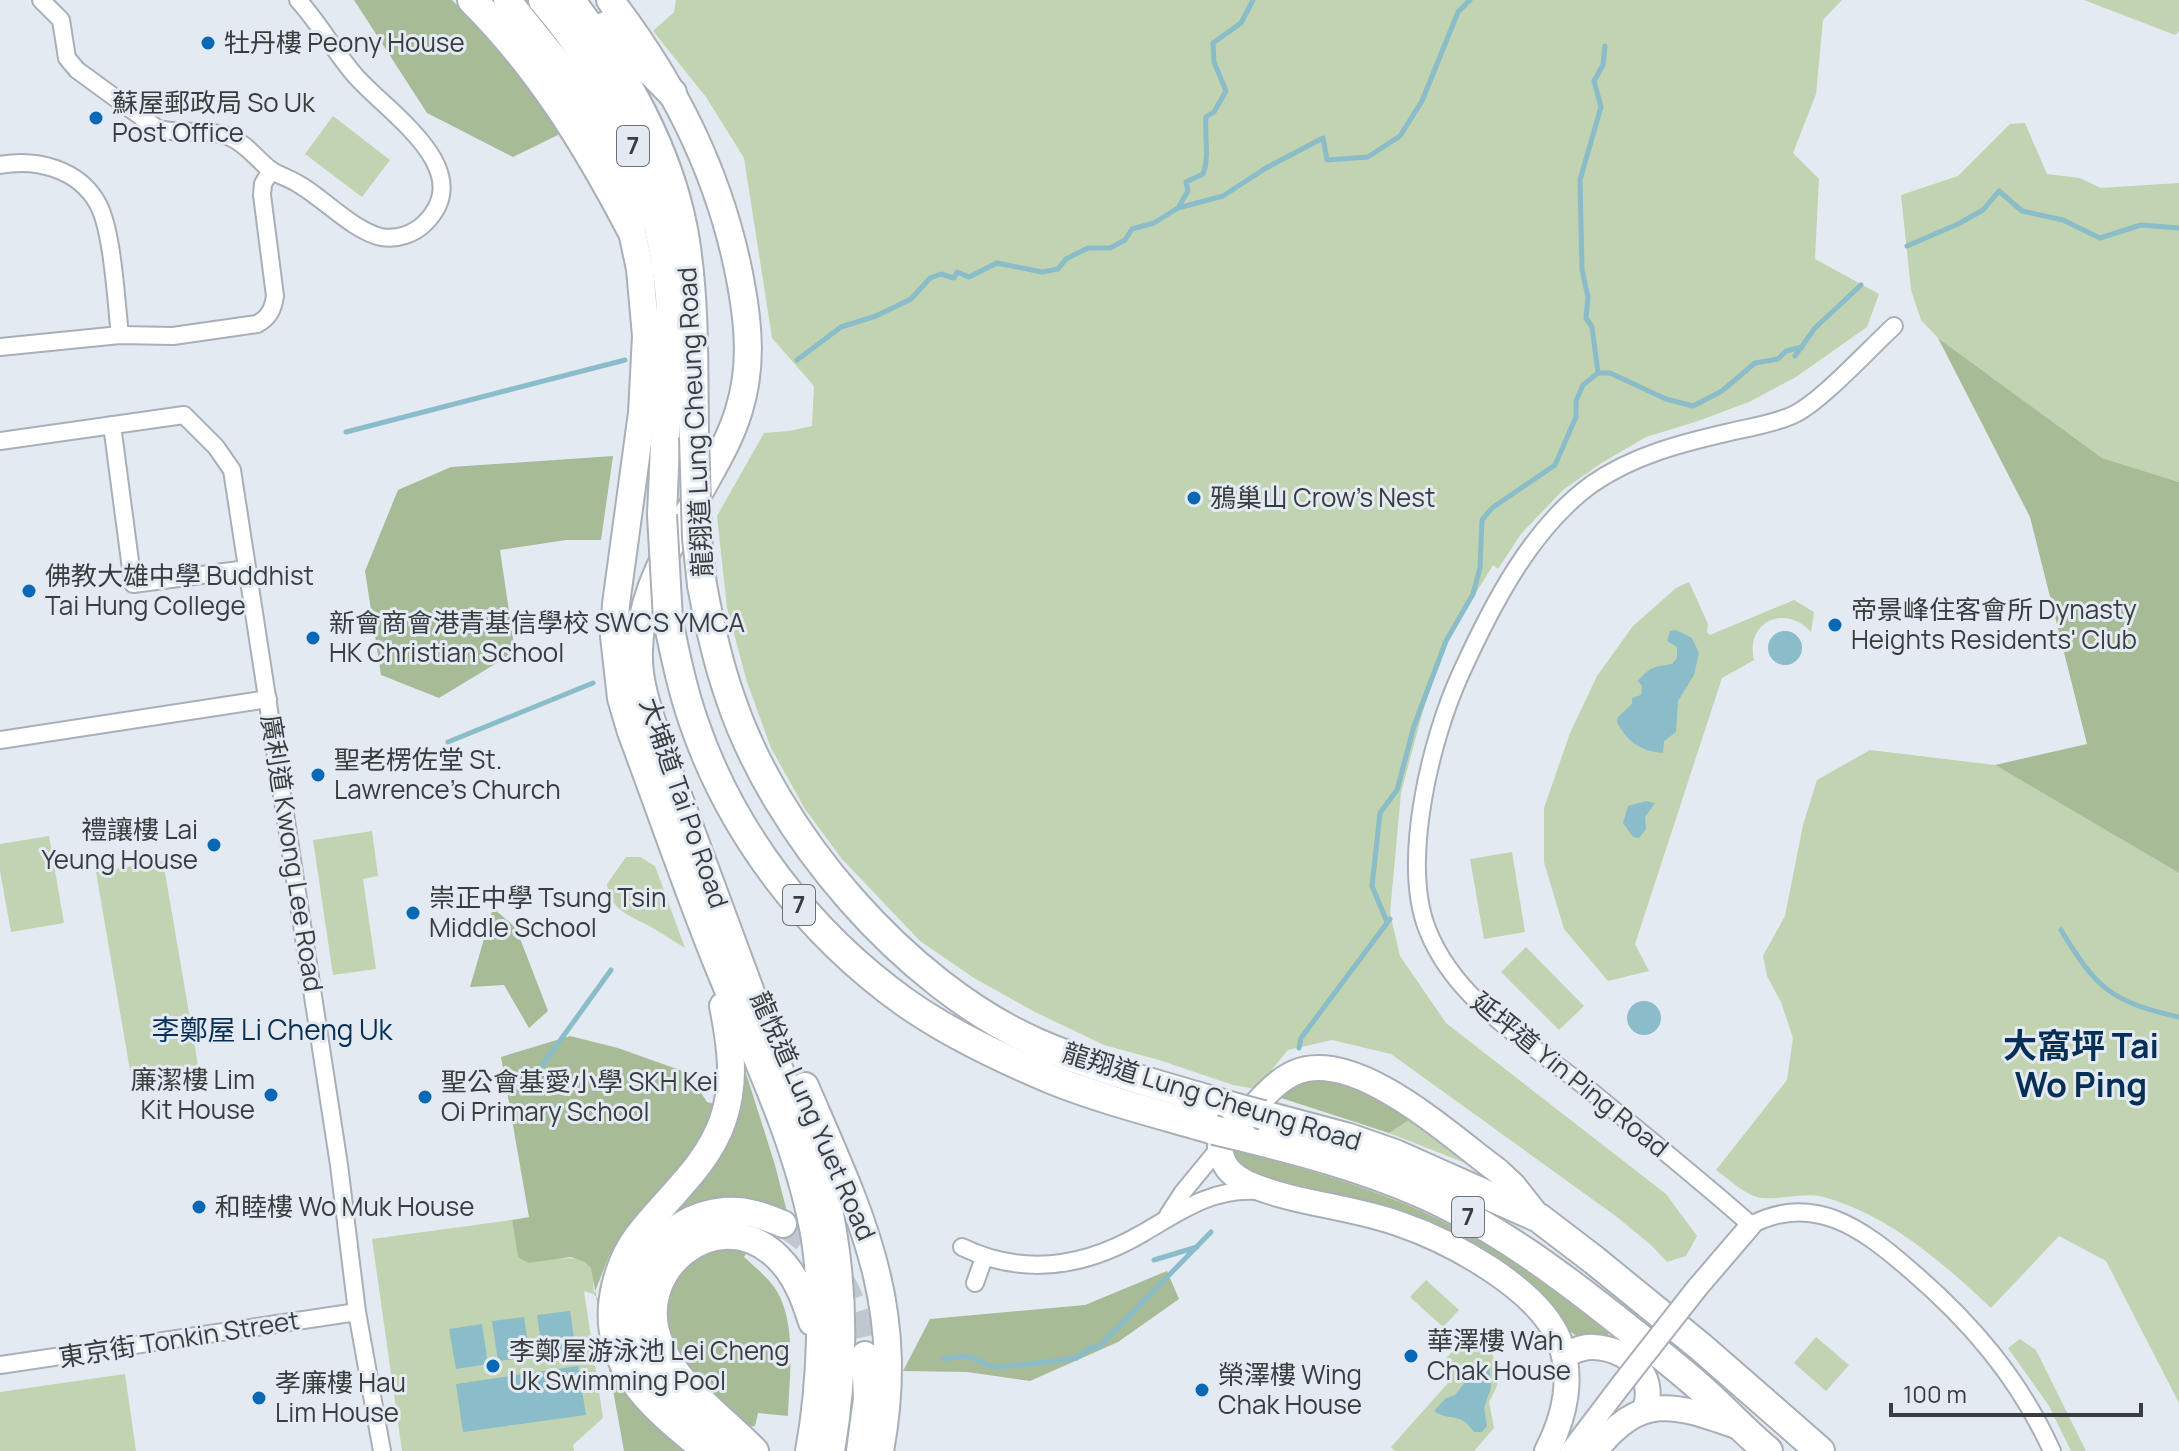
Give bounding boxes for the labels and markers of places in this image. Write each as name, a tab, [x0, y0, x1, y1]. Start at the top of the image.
place label: 牡丹樓 Peony House	[224, 24, 465, 60]
marker: 牡丹樓 Peony House	[199, 34, 217, 52]
place label: 蘇屋郵政局 So Uk Post Office	[112, 84, 316, 150]
marker: 蘇屋郵政局 So Uk Post Office	[87, 109, 105, 127]
place label: 鴉巢山 Crow's Nest	[1210, 479, 1435, 515]
marker: 鴉巢山 Crow's Nest	[1185, 489, 1203, 507]
place label: 佛教大雄中學 Buddhist Tai Hung College	[45, 557, 314, 623]
marker: 佛教大雄中學 Buddhist Tai Hung College	[20, 582, 38, 600]
place label: 帝景峰住客會所 Dynasty Heights Residents' Club	[1851, 591, 2137, 657]
place label: 新會商會港青基信學校 SWCS YMCA HK Christian School	[329, 604, 745, 670]
marker: 帝景峰住客會所 Dynasty Heights Residents' Club	[1826, 616, 1844, 634]
marker: 新會商會港青基信學校 SWCS YMCA HK Christian School	[304, 629, 322, 647]
place label: 聖老楞佐堂 St. Lawrence's Church	[334, 741, 561, 807]
marker: 聖老楞佐堂 St. Lawrence's Church	[309, 766, 327, 784]
place label: 禮讓樓 Lai Yeung House	[41, 811, 198, 877]
marker: 禮讓樓 Lai Yeung House	[205, 836, 223, 854]
place label: 崇正中學 Tsung Tsin Middle School	[429, 879, 666, 945]
marker: 崇正中學 Tsung Tsin Middle School	[404, 904, 422, 922]
place label: 廉潔樓 Lim Kit House	[130, 1061, 255, 1127]
place label: 聖公會基愛小學 SKH Kei Oi Primary School	[441, 1063, 718, 1129]
marker: 廉潔樓 Lim Kit House	[262, 1086, 280, 1104]
marker: 聖公會基愛小學 SKH Kei Oi Primary School	[416, 1088, 434, 1106]
place label: 和睦樓 Wo Muk House	[215, 1188, 474, 1224]
marker: 和睦樓 Wo Muk House	[190, 1198, 208, 1216]
place label: 華澤樓 Wah Chak House	[1427, 1322, 1571, 1388]
place label: 李鄭屋游泳池 Lei Cheng Uk Swimming Pool	[509, 1332, 790, 1398]
marker: 華澤樓 Wah Chak House	[1402, 1347, 1420, 1365]
place label: 榮澤樓 Wing Chak House	[1218, 1356, 1362, 1422]
marker: 李鄭屋游泳池 Lei Cheng Uk Swimming Pool	[484, 1357, 502, 1375]
place label: 孝廉樓 Hau Lim House	[275, 1364, 406, 1430]
marker: 榮澤樓 Wing Chak House	[1193, 1381, 1211, 1399]
marker: 孝廉樓 Hau Lim House	[250, 1389, 268, 1407]

